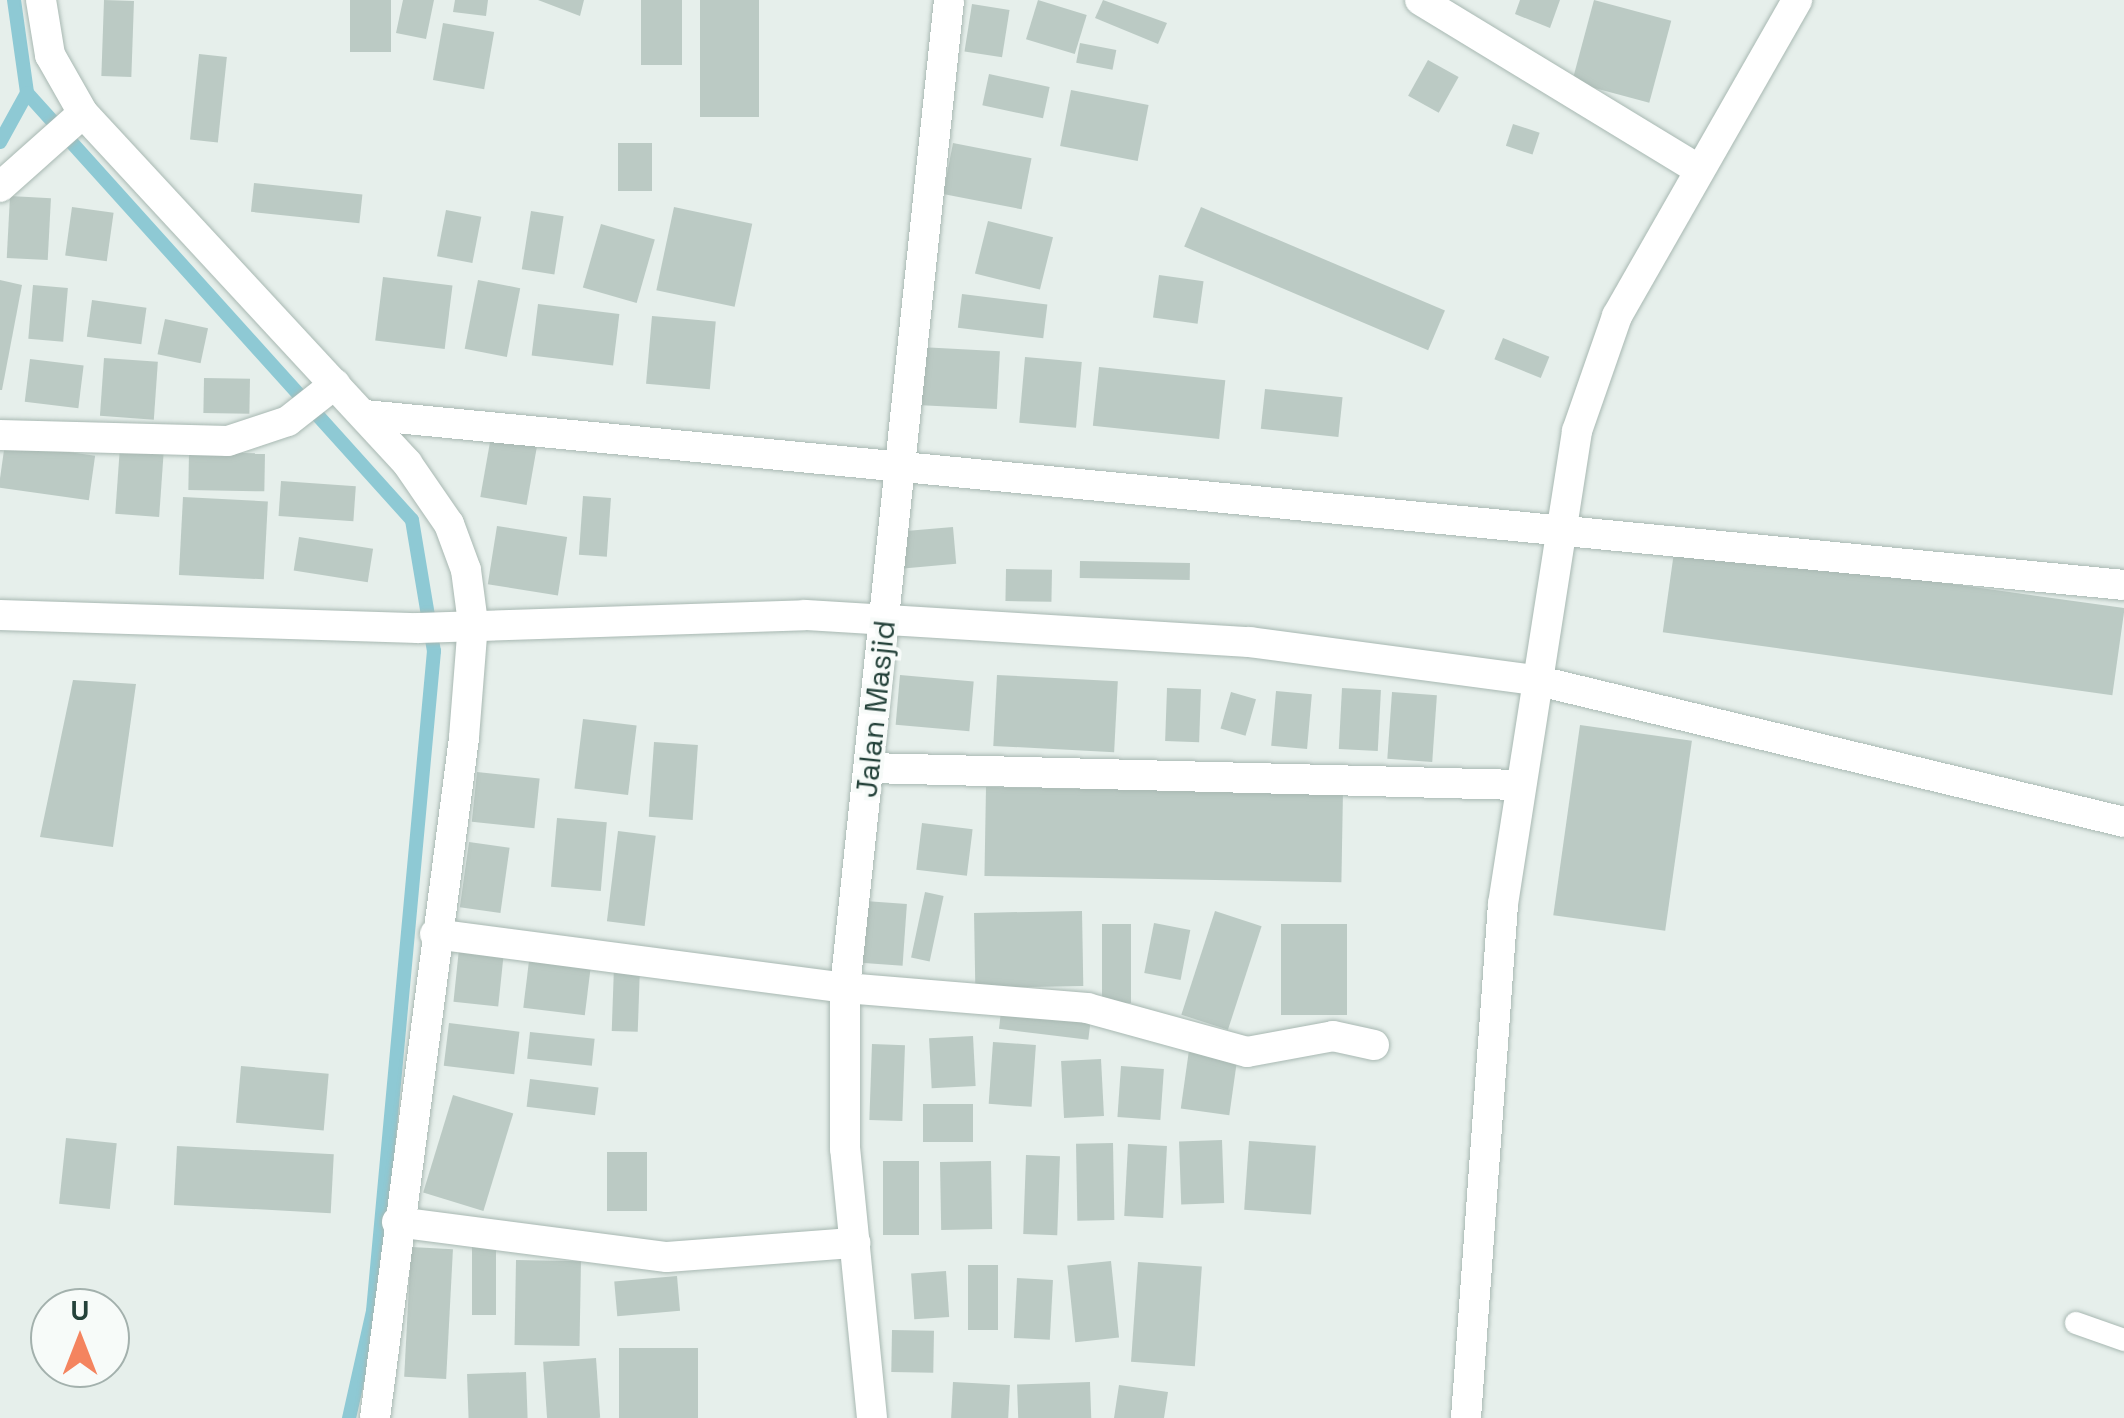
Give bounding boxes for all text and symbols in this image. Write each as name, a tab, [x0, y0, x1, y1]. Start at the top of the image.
street label: Jalan Masjid	[849, 619, 903, 799]
north arrow	[30, 1288, 130, 1388]
text: U	[71, 1292, 89, 1328]

